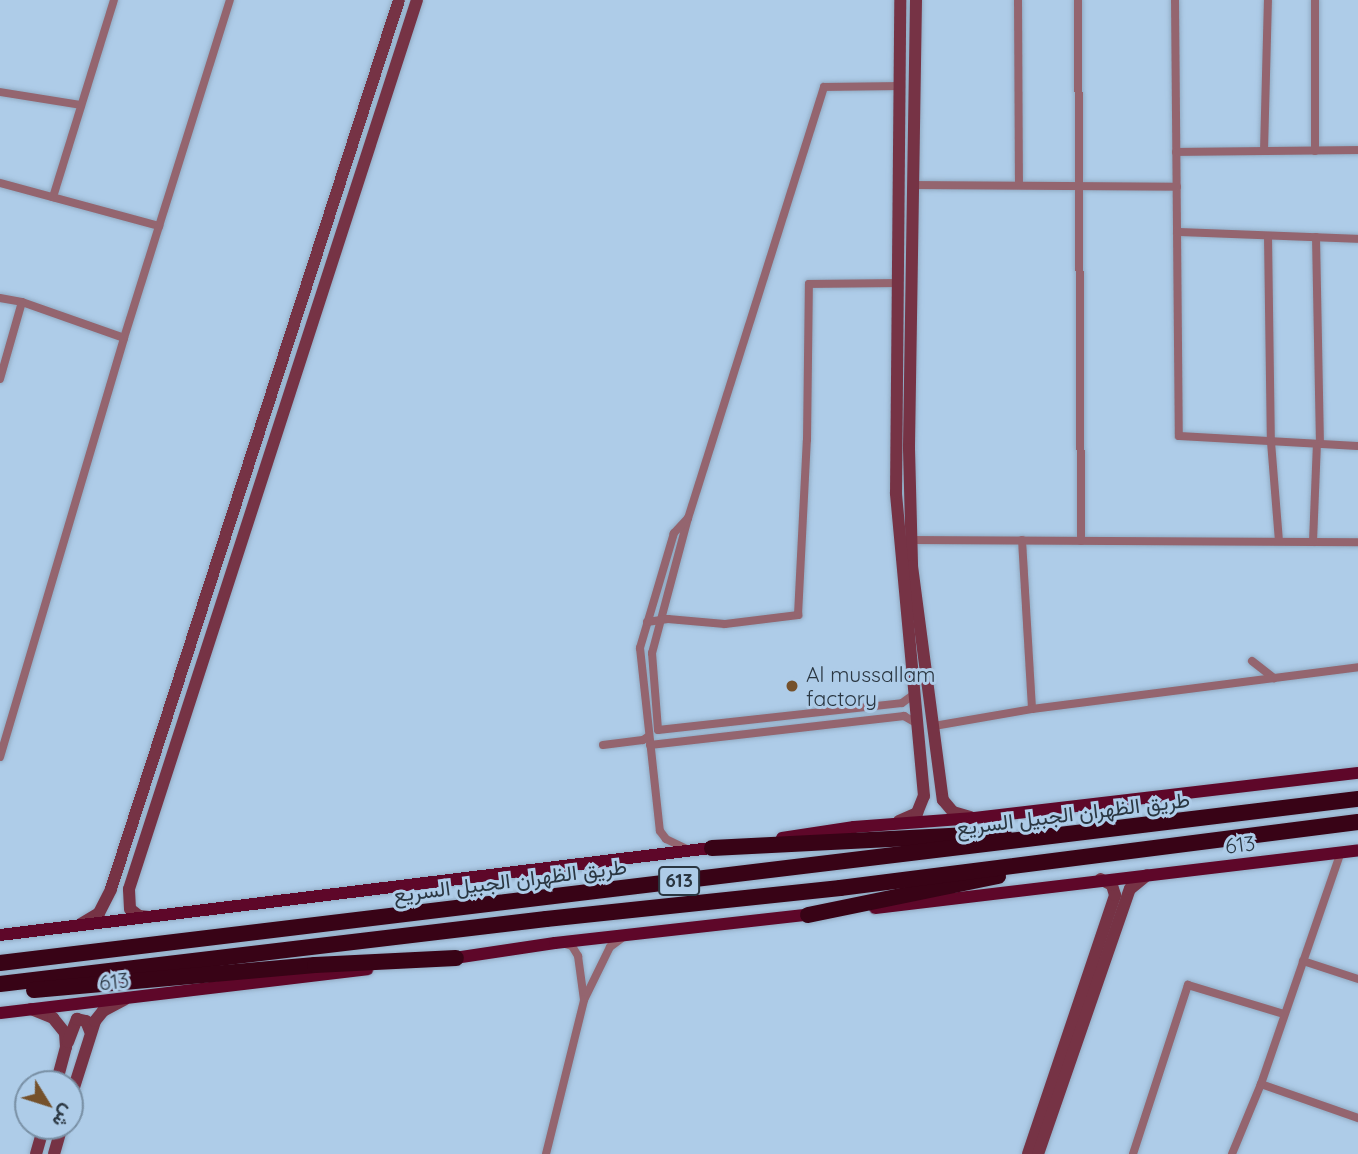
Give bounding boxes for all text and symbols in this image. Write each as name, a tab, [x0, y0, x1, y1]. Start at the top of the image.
place label: Al mussallam factory	[806, 661, 935, 711]
marker: Al mussallam factory	[784, 678, 800, 694]
street label: طريق الظهران الجبيل السريع	[955, 786, 1191, 840]
street label: 613	[1224, 830, 1256, 858]
street label: طريق الظهران الجبيل السريع	[392, 853, 628, 907]
road number: 613	[658, 866, 700, 897]
street label: 613	[98, 967, 130, 995]
north arrow	[14, 1070, 84, 1140]
text: ش	[47, 1100, 80, 1133]

